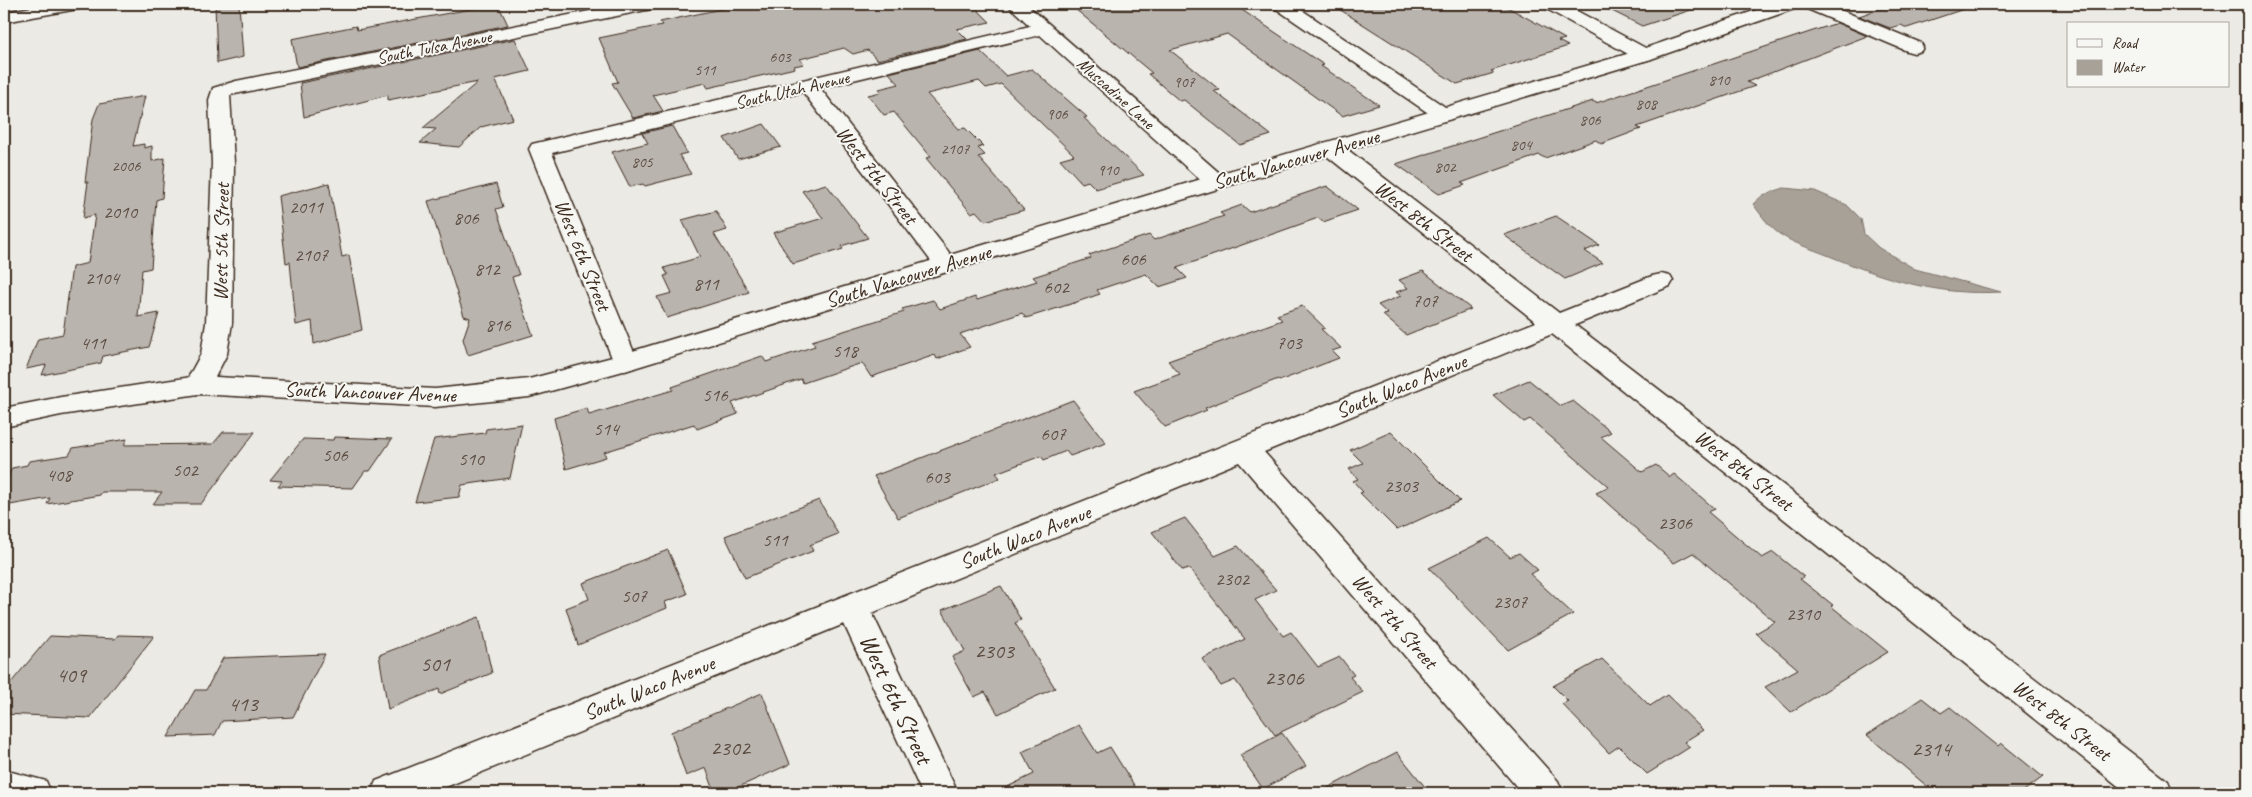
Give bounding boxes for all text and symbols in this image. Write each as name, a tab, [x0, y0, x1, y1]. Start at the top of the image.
legend	[2067, 22, 2230, 88]
street label: South Tulsa Avenue	[375, 25, 494, 69]
text: Road	[2112, 34, 2139, 53]
house number: 603	[769, 47, 793, 67]
street label: Muscadine Lane	[1073, 52, 1160, 134]
text: Water	[2112, 58, 2146, 77]
house number: 511	[694, 60, 717, 80]
street label: South Utah Avenue	[733, 66, 852, 114]
house number: 810	[1708, 70, 1732, 90]
house number: 907	[1173, 72, 1196, 92]
house number: 808	[1635, 94, 1659, 114]
house number: 906	[1046, 104, 1069, 124]
house number: 806	[1579, 110, 1602, 130]
street label: West 7th Street	[831, 121, 925, 231]
street label: South Vancouver Avenue	[1210, 123, 1383, 195]
house number: 804	[1510, 135, 1534, 155]
house number: 2107	[941, 139, 970, 159]
house number: 805	[631, 152, 654, 172]
house number: 2006	[112, 156, 141, 176]
house number: 802	[1434, 157, 1458, 177]
house number: 910	[1097, 160, 1121, 180]
street label: West 8th Street	[1370, 175, 1480, 269]
street label: West 5th Street	[207, 181, 235, 301]
house number: 2011	[289, 195, 325, 219]
street label: West 6th Street	[549, 196, 618, 316]
house number: 2010	[103, 200, 139, 224]
house number: 806	[453, 206, 480, 230]
street label: South Vancouver Avenue	[822, 238, 995, 314]
house number: 2107	[294, 243, 330, 267]
house number: 606	[1120, 247, 1147, 271]
house number: 812	[474, 257, 501, 281]
house number: 2104	[85, 266, 122, 290]
house number: 811	[693, 272, 720, 296]
house number: 602	[1043, 275, 1070, 299]
house number: 707	[1412, 289, 1439, 313]
house number: 816	[485, 313, 512, 337]
house number: 411	[80, 331, 107, 355]
house number: 703	[1276, 331, 1303, 355]
house number: 518	[832, 339, 860, 363]
street label: South Waco Avenue	[1332, 347, 1472, 424]
street label: South Vancouver Avenue	[284, 376, 457, 408]
house number: 516	[702, 383, 729, 407]
house number: 514	[593, 417, 621, 441]
house number: 607	[1040, 422, 1067, 446]
street label: West 8th Street	[1690, 424, 1800, 518]
house number: 506	[322, 443, 349, 467]
house number: 510	[458, 447, 485, 471]
house number: 502	[172, 458, 199, 482]
house number: 408	[46, 463, 74, 487]
house number: 603	[924, 465, 951, 489]
house number: 2303	[1384, 474, 1420, 498]
street label: South Waco Avenue	[956, 498, 1096, 575]
house number: 2306	[1658, 511, 1694, 535]
house number: 511	[762, 528, 789, 552]
house number: 2302	[1215, 567, 1251, 591]
street label: West 7th Street	[1347, 568, 1445, 675]
house number: 507	[621, 584, 648, 608]
house number: 2307	[1493, 590, 1529, 614]
house number: 2310	[1786, 602, 1822, 626]
street label: West 6th Street	[852, 629, 941, 772]
house number: 2303	[974, 637, 1016, 665]
street label: South Waco Avenue	[580, 649, 720, 726]
house number: 501	[420, 650, 451, 678]
house number: 409	[56, 661, 88, 689]
house number: 2306	[1264, 664, 1305, 692]
street label: West 8th Street	[2008, 674, 2118, 768]
house number: 413	[228, 690, 260, 718]
house number: 2302	[710, 734, 752, 762]
house number: 2314	[1911, 735, 1953, 763]

